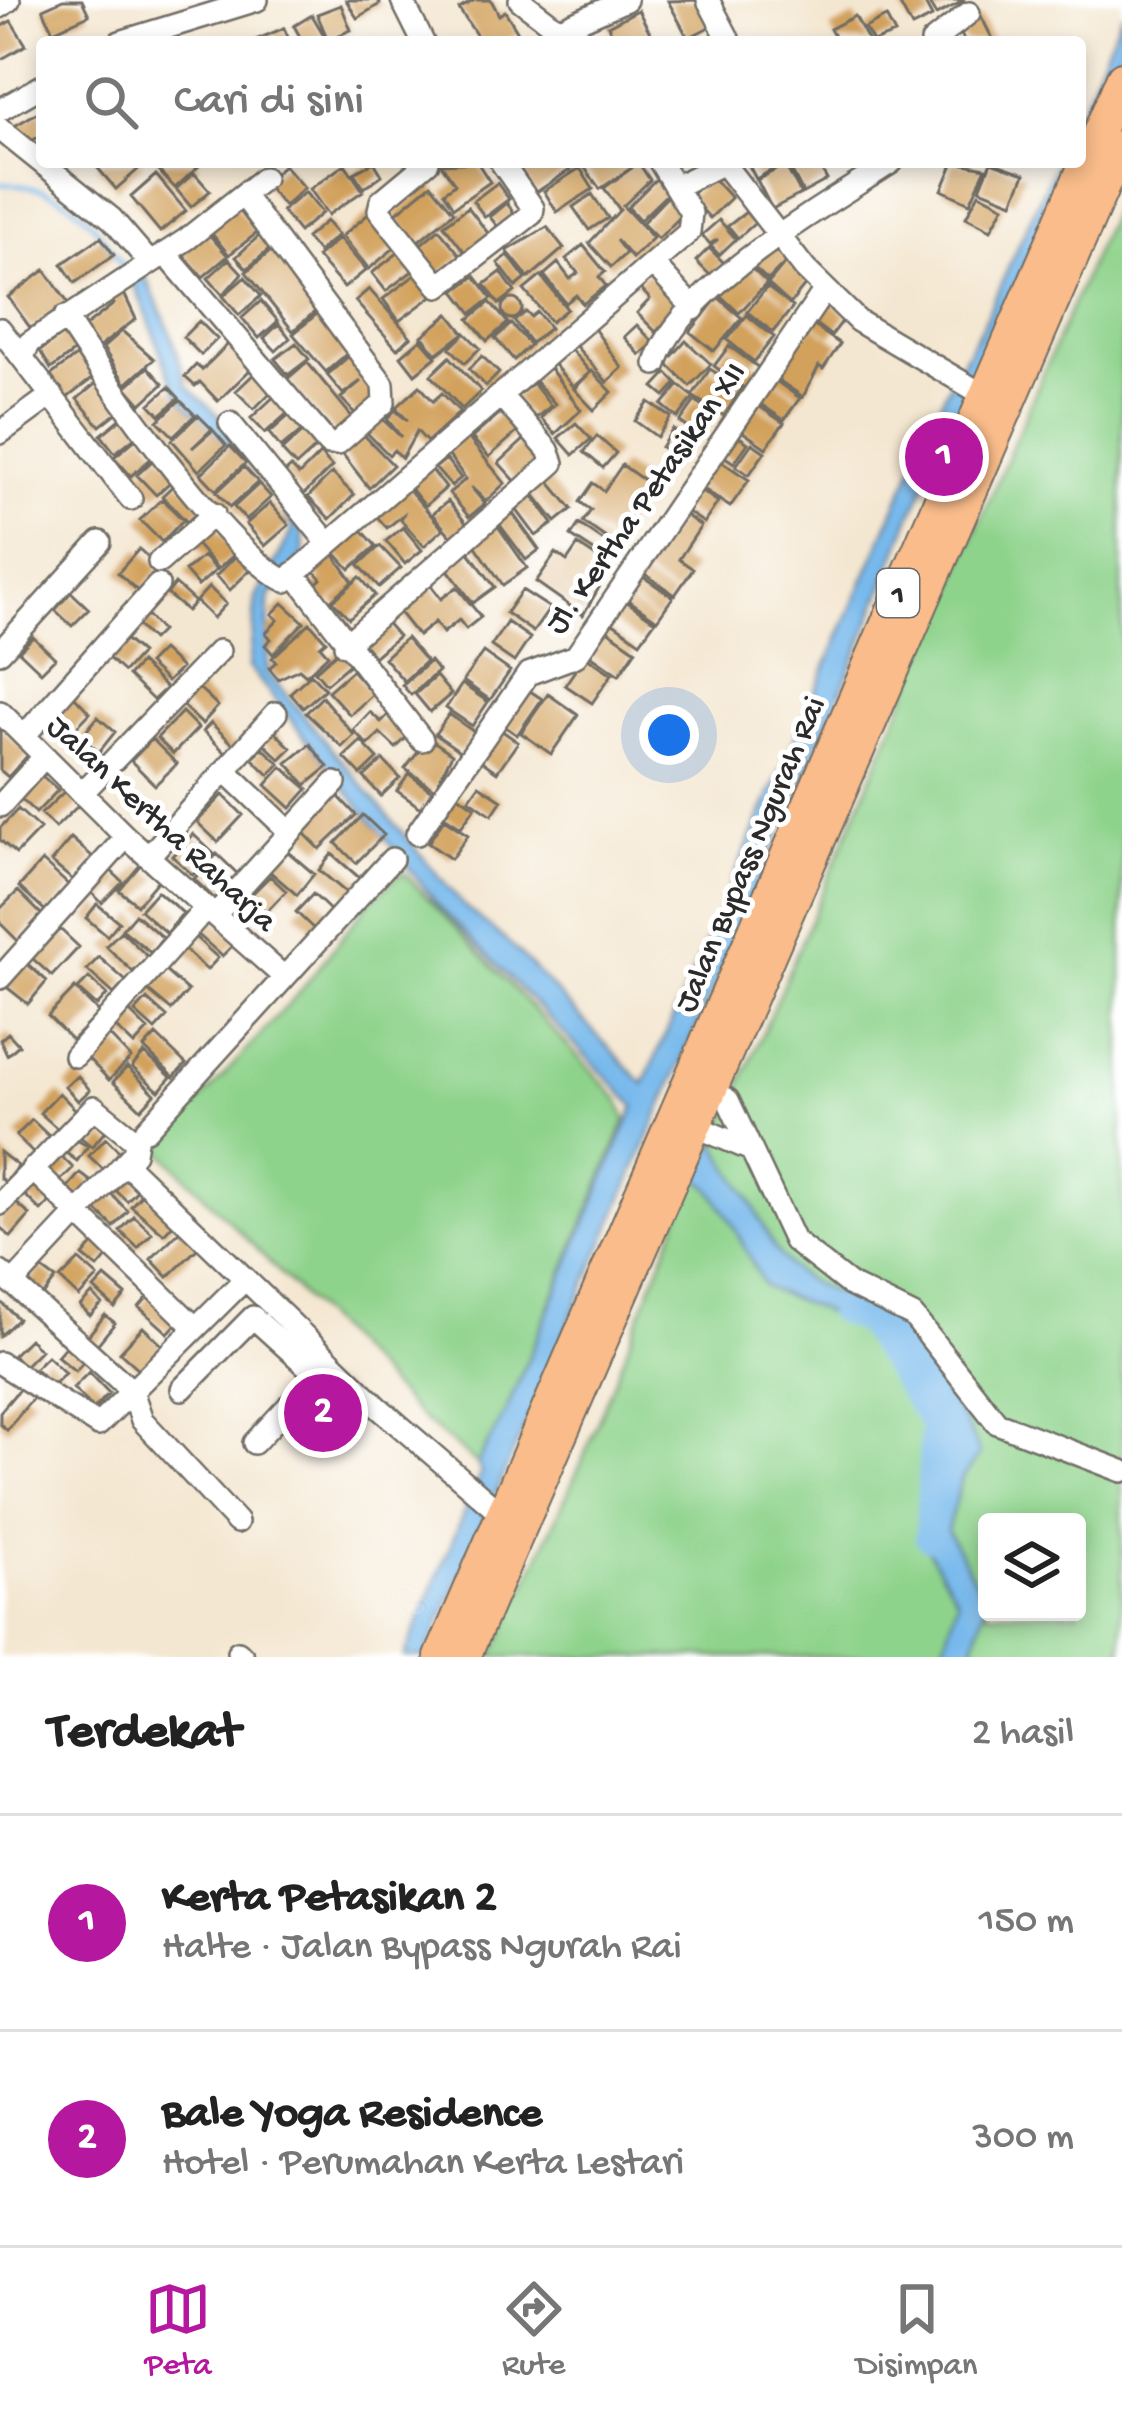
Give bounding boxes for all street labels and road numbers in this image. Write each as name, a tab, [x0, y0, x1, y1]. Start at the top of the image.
street label: Jl. Kertha Petasikan XII	[540, 356, 756, 643]
road number: 1	[877, 569, 919, 617]
street label: Jalan Bypass Ngurah Rai	[669, 692, 836, 1019]
street label: Jalan Kertha Raharja	[37, 709, 284, 943]

